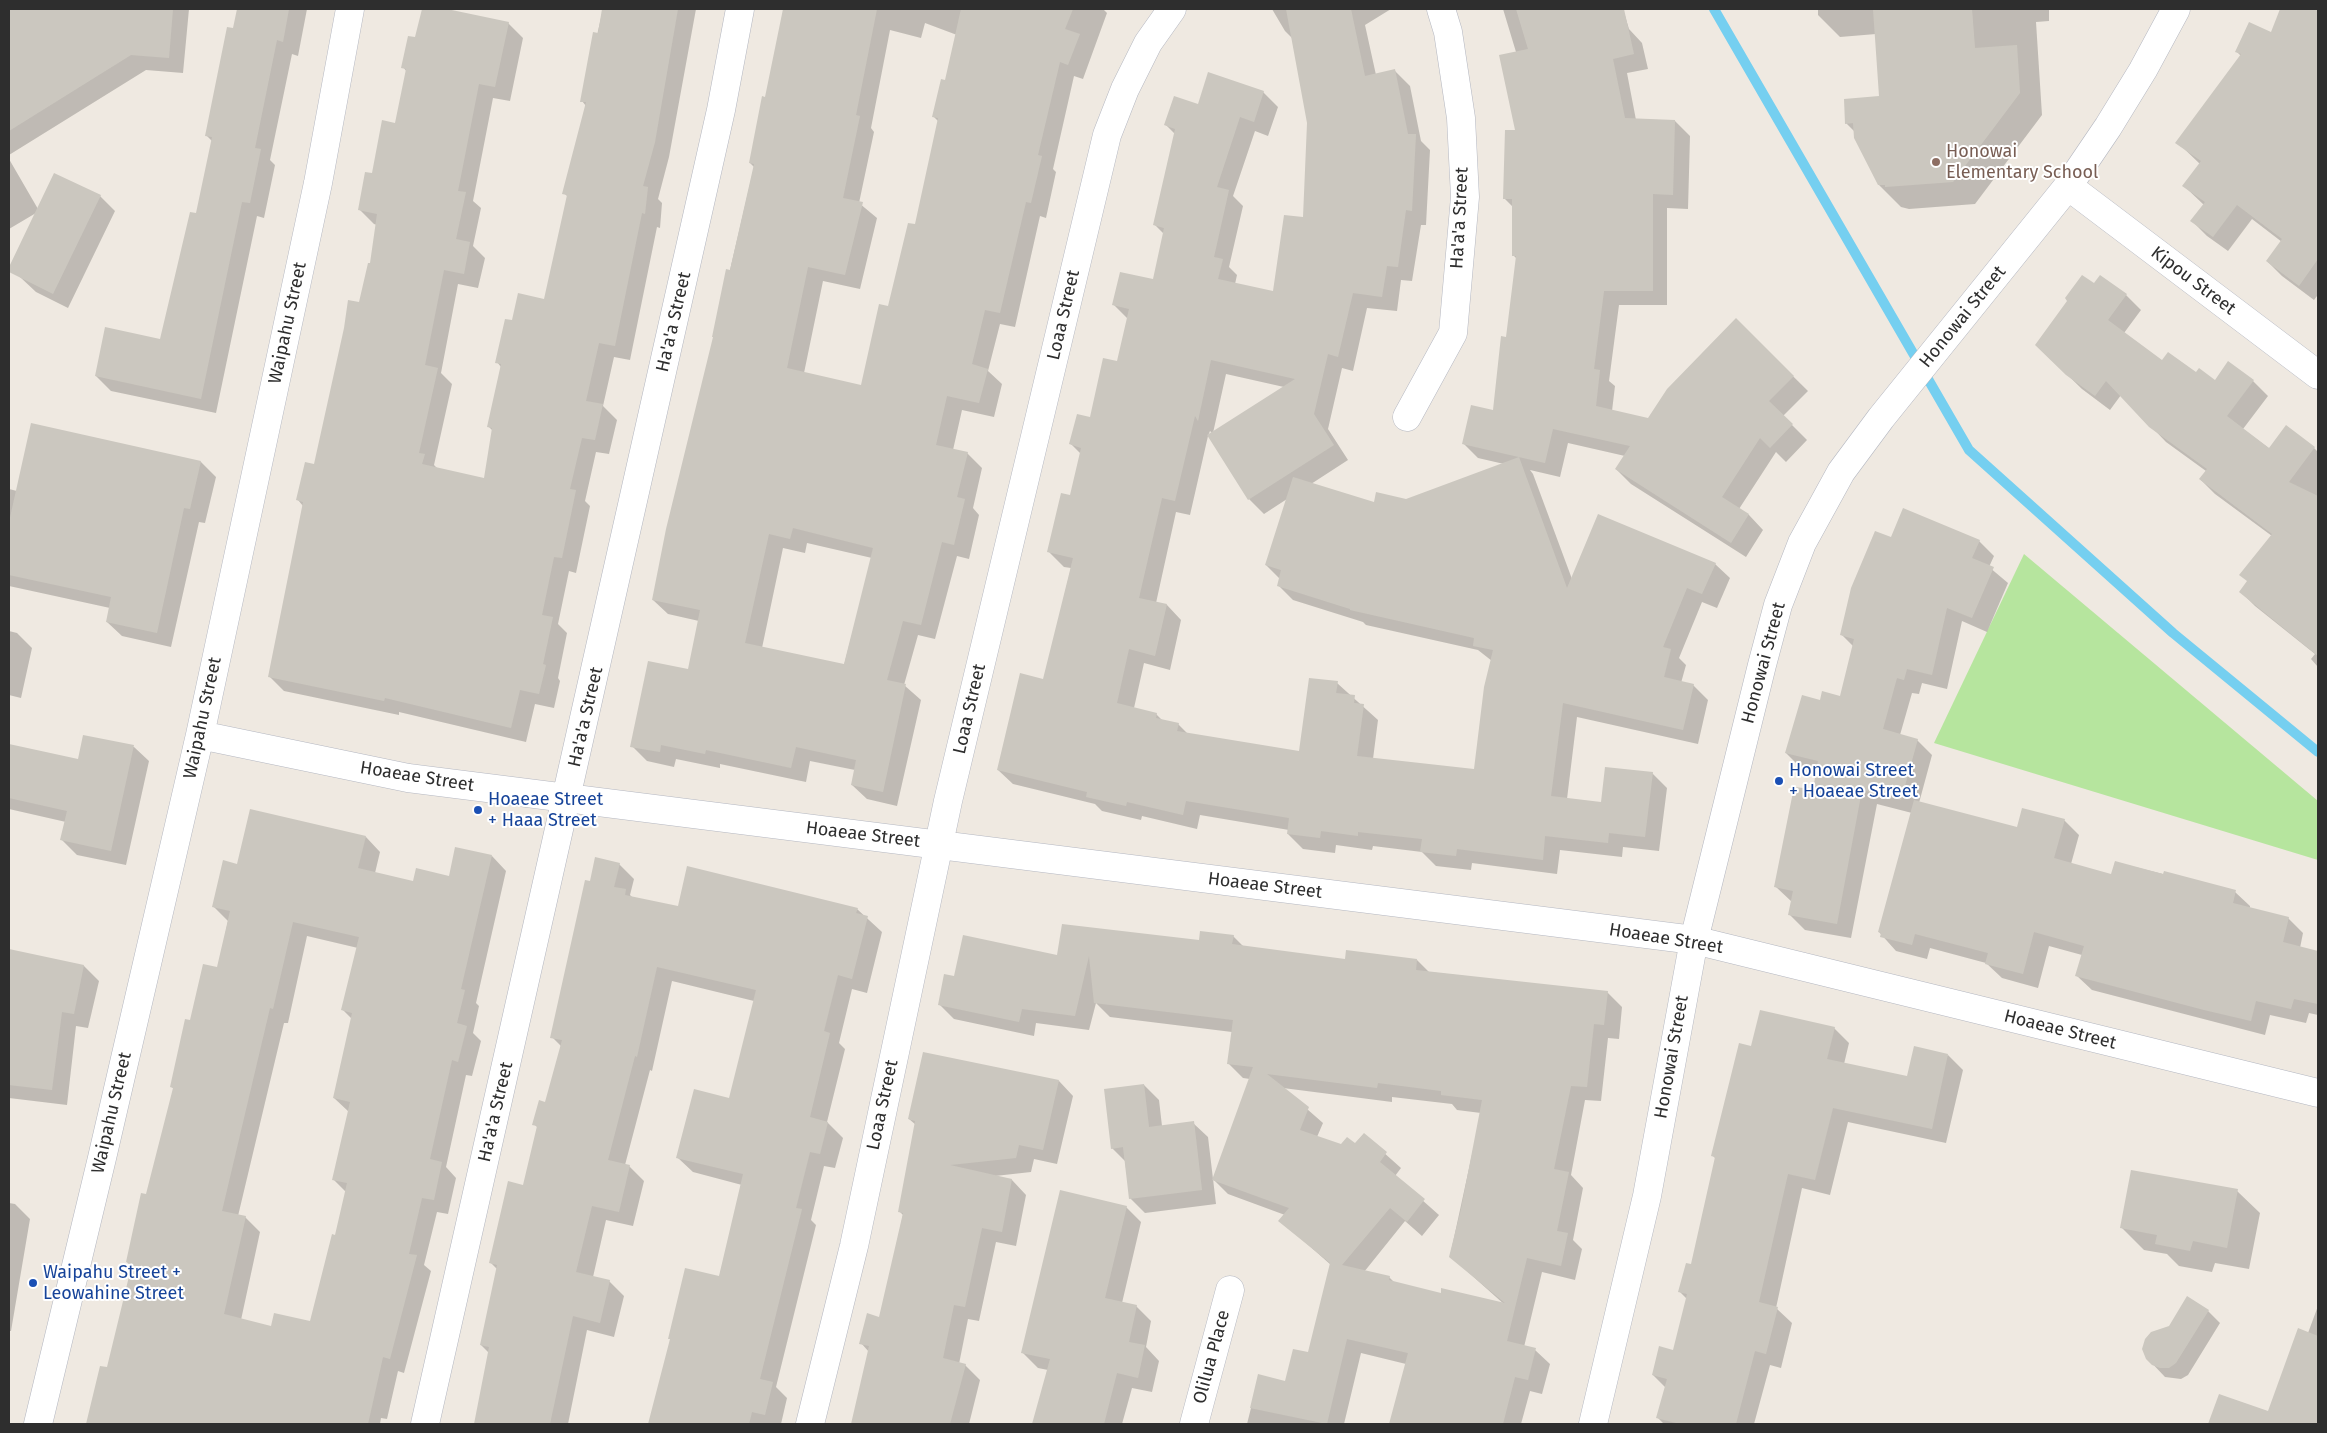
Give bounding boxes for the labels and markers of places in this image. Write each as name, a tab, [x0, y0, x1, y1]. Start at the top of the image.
place label: Honowai Elementary School	[1946, 141, 2098, 183]
marker: Honowai Elementary School	[1930, 156, 1942, 168]
place label: Honowai Street + Hoaeae Street	[1789, 760, 1918, 802]
marker: Honowai Street + Hoaeae Street	[1773, 775, 1785, 787]
place label: Hoaeae Street + Haaa Street	[488, 789, 603, 832]
marker: Hoaeae Street + Haaa Street	[472, 804, 484, 816]
place label: Waipahu Street + Leowahine Street	[43, 1262, 184, 1304]
marker: Waipahu Street + Leowahine Street	[27, 1277, 39, 1289]

